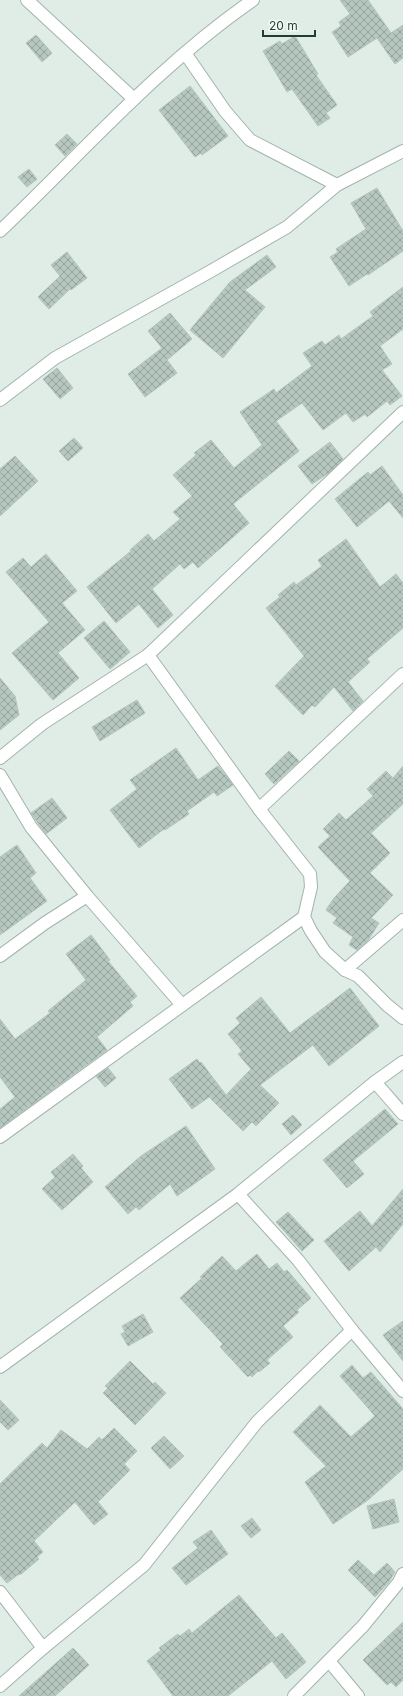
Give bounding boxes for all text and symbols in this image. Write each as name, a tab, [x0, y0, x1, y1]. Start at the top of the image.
scale bar	[263, 12, 315, 38]
text: 20 m	[269, 18, 298, 33]

